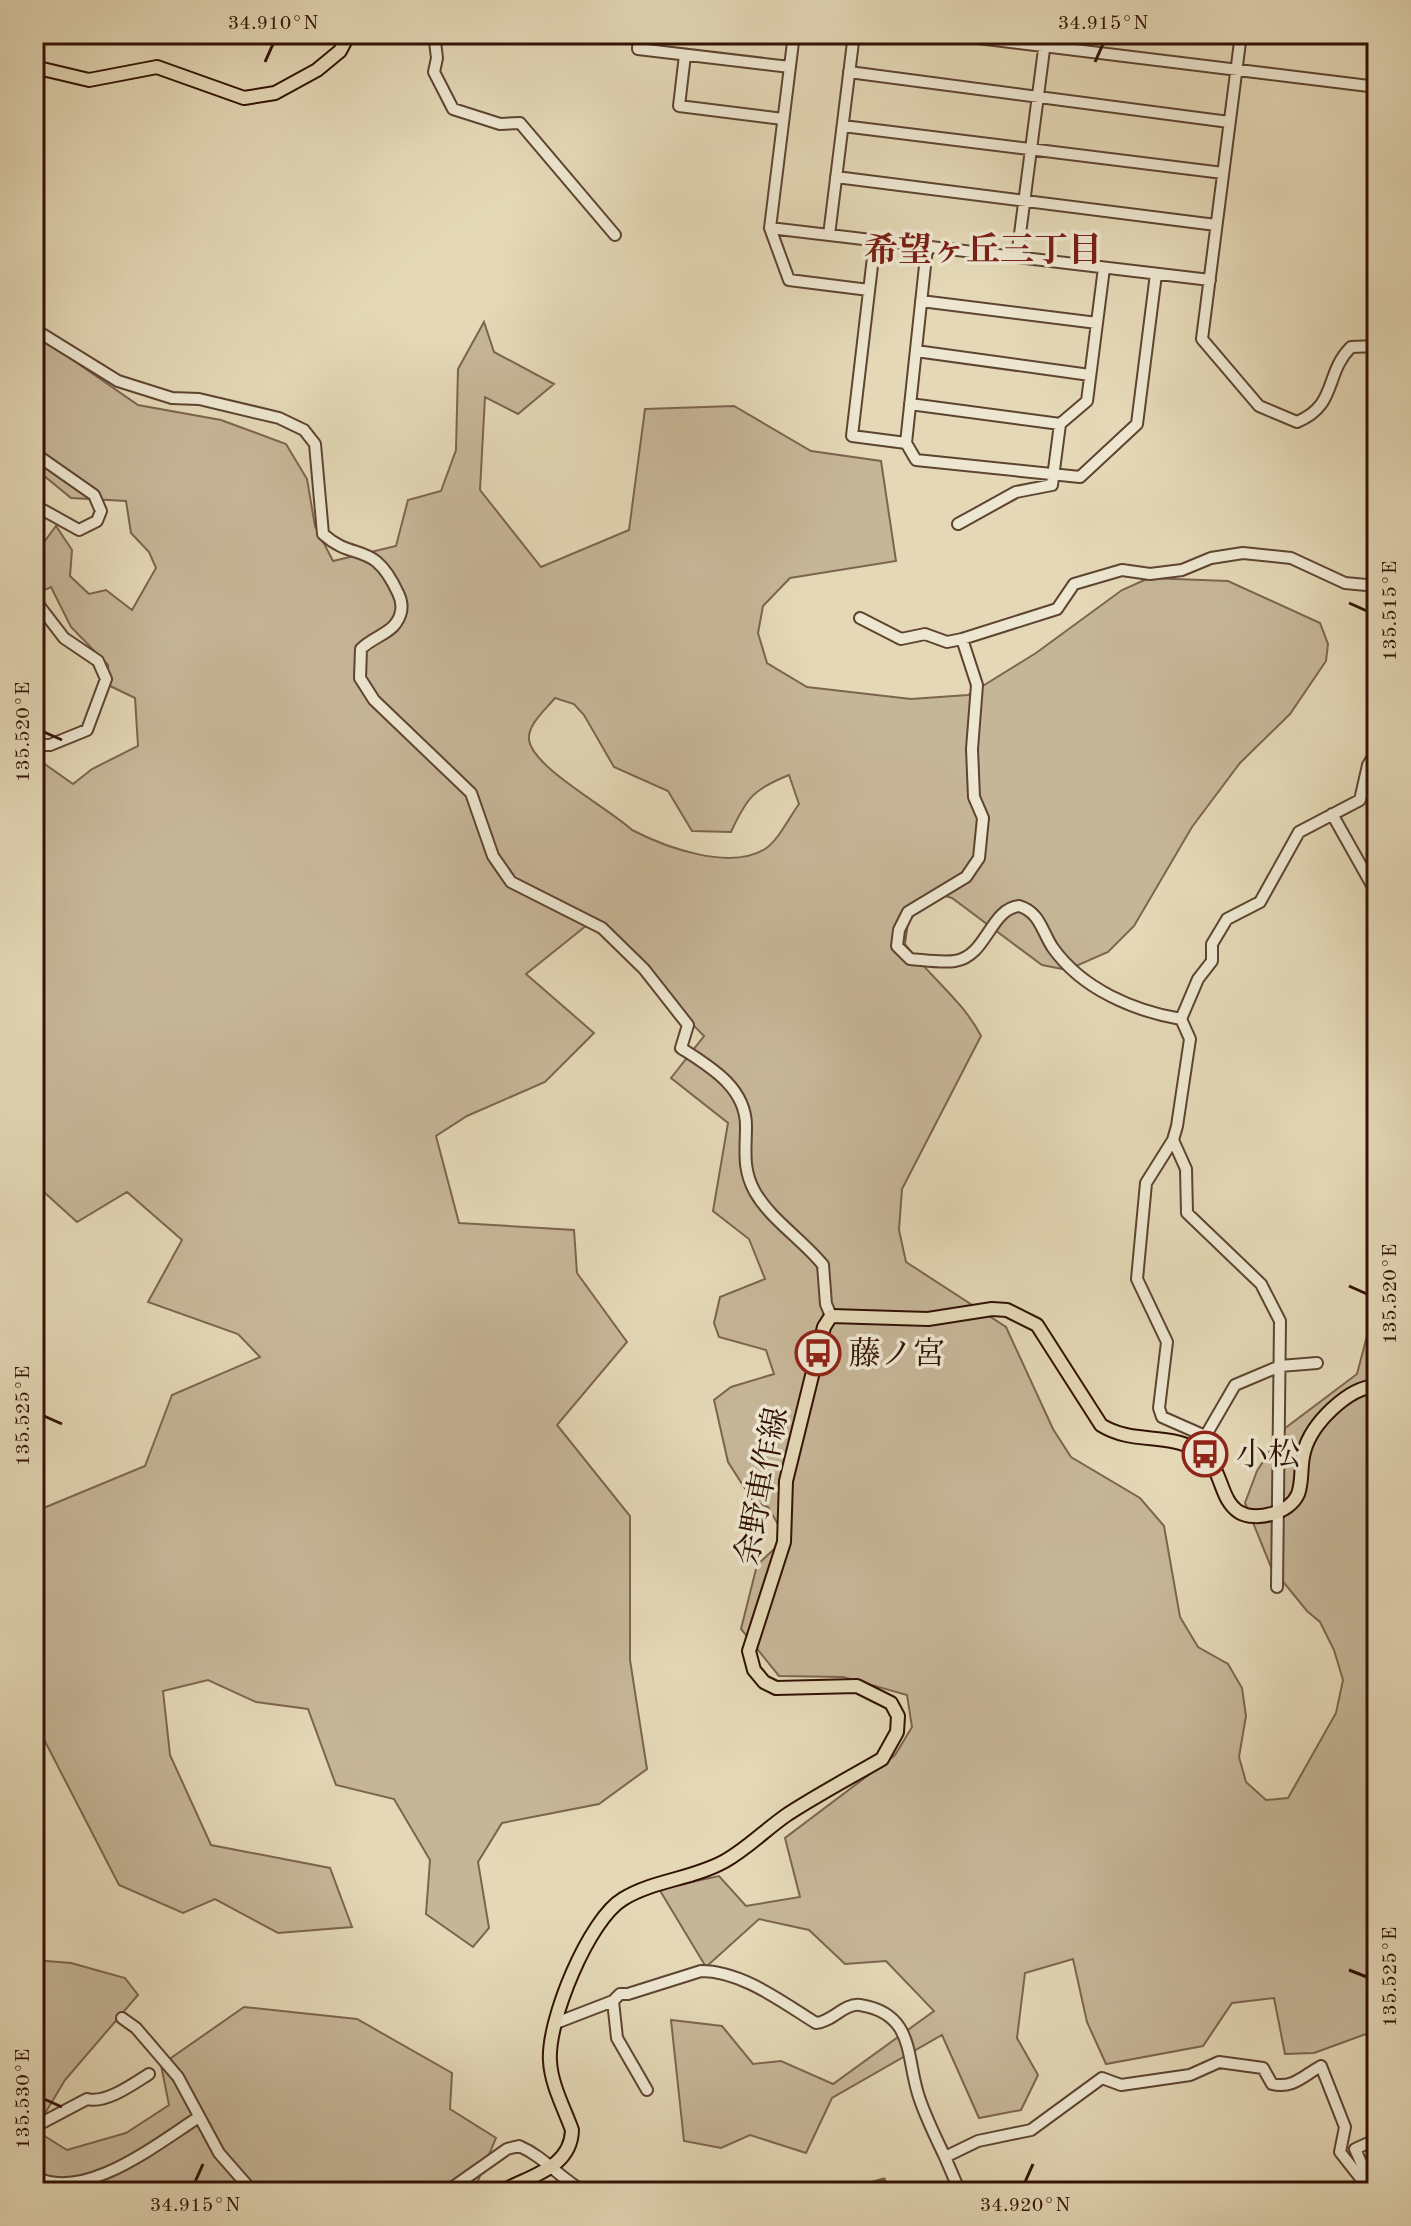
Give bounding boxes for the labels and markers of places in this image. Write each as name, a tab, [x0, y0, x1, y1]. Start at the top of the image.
bus stop icon: 藤ノ宮	[794, 1329, 842, 1377]
place label: 藤ノ宮	[849, 1336, 945, 1372]
bus stop icon: 小松	[1181, 1430, 1229, 1478]
place label: 小松	[1236, 1438, 1300, 1473]

